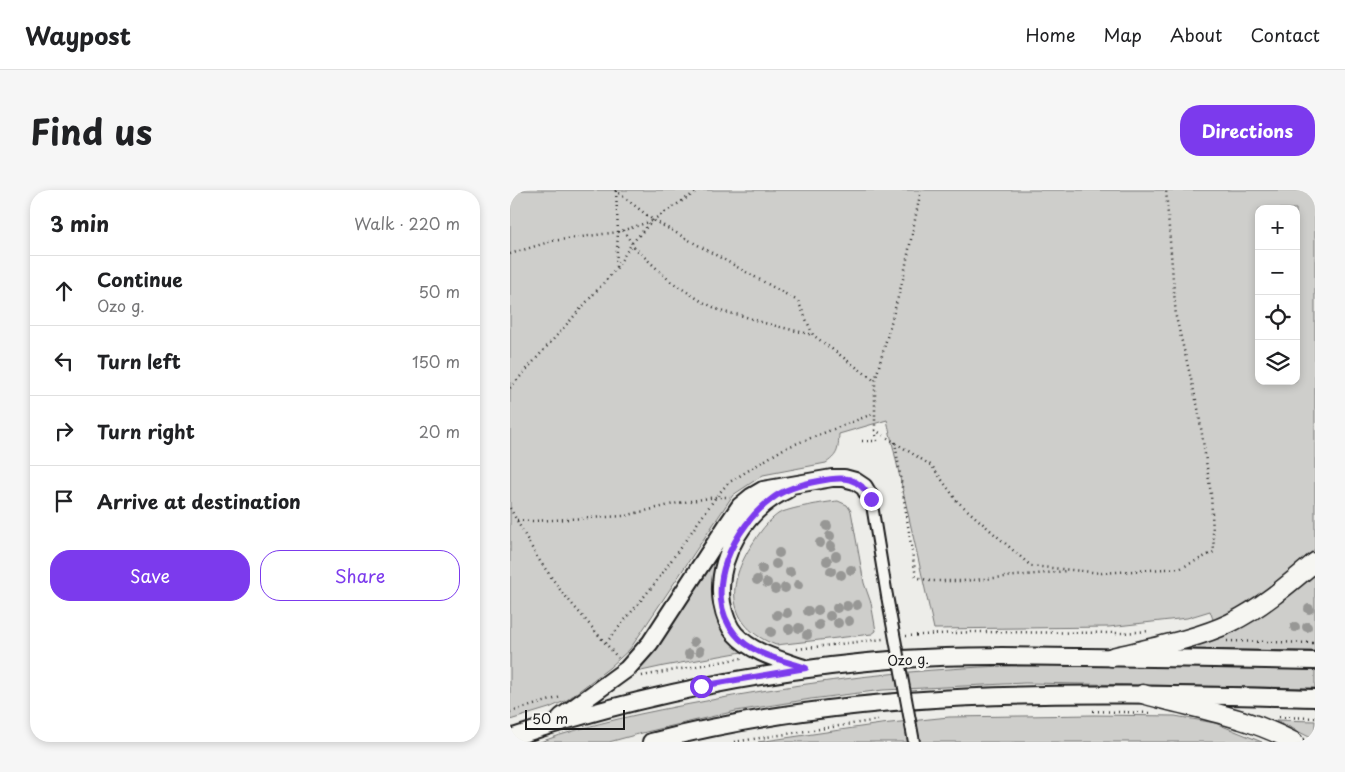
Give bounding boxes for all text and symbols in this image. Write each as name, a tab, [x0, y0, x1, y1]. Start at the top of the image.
text: Waypost	[25, 17, 131, 53]
text: Home	[1025, 21, 1075, 48]
text: Map	[1103, 21, 1142, 48]
text: About	[1170, 21, 1222, 48]
text: Contact	[1250, 21, 1320, 48]
text: Find us	[30, 104, 152, 157]
button: Directions	[1180, 105, 1315, 156]
map controls	[1255, 205, 1300, 385]
button: +	[1255, 205, 1300, 250]
text: 3 min	[50, 207, 109, 239]
text: Walk · 220 m	[354, 211, 460, 235]
button: −	[1255, 250, 1300, 295]
text: Continue	[97, 265, 183, 293]
icon: ahead	[50, 277, 78, 305]
text: 50 m	[419, 279, 460, 303]
text: Ozo g.	[97, 293, 145, 317]
button: locate	[1255, 295, 1300, 340]
button: layers	[1255, 340, 1300, 385]
icon: left	[50, 347, 78, 375]
text: Turn left	[97, 347, 181, 375]
text: 150 m	[412, 349, 460, 373]
icon: right	[50, 417, 78, 445]
text: Turn right	[97, 417, 195, 445]
text: 20 m	[419, 419, 460, 443]
icon: arrive	[50, 487, 78, 515]
text: Arrive at destination	[97, 487, 301, 515]
route end	[860, 488, 883, 511]
button: Save	[50, 550, 250, 601]
button: Share	[260, 550, 460, 601]
street label: Ozo g.	[887, 648, 929, 671]
route start	[690, 675, 713, 698]
scale bar	[525, 707, 625, 730]
text: 50 m	[532, 708, 568, 729]

